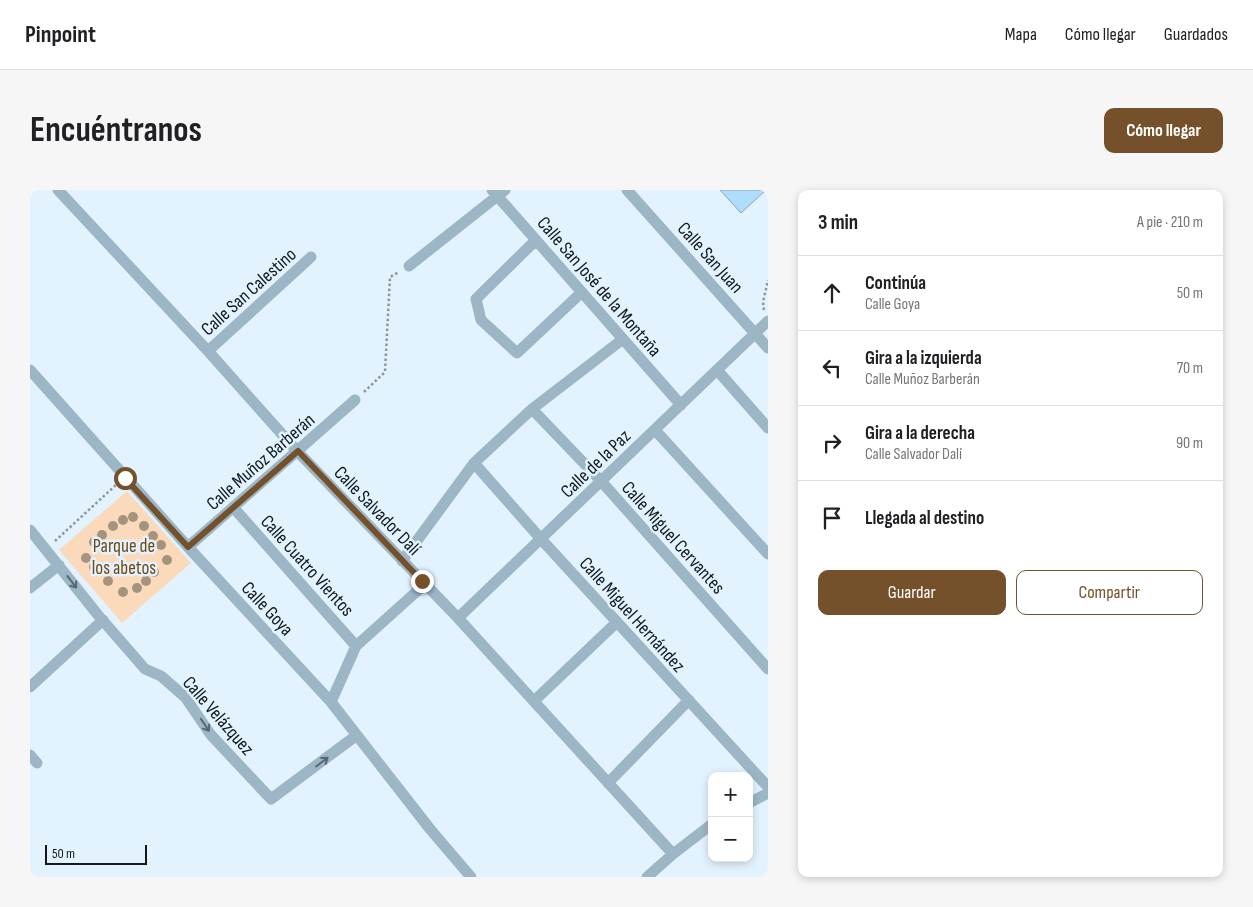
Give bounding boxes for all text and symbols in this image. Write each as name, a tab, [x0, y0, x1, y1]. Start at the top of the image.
text: Pinpoint	[25, 20, 96, 49]
text: Mapa	[1005, 24, 1037, 45]
text: Cómo llegar	[1065, 24, 1136, 45]
text: Guardados	[1164, 24, 1228, 45]
button: Cómo llegar	[1104, 108, 1223, 153]
text: Encuéntranos	[30, 109, 202, 152]
text: 3 min	[818, 210, 858, 235]
street label: Calle San José de la Montaña	[532, 212, 666, 362]
text: A pie · 210 m	[1137, 213, 1203, 232]
street label: Calle San Juan	[672, 218, 748, 298]
street label: Calle San Calestino	[197, 243, 301, 341]
text: Continúa	[865, 272, 926, 295]
icon: ahead	[818, 279, 846, 307]
text: 50 m	[1177, 284, 1203, 303]
text: Calle Goya	[865, 295, 920, 314]
text: Gira a la izquierda	[865, 347, 982, 370]
icon: left	[818, 354, 846, 382]
text: 70 m	[1177, 359, 1203, 378]
text: Calle Muñoz Barberán	[865, 370, 980, 389]
street label: Calle Muñoz Barberán	[202, 409, 320, 516]
text: Gira a la derecha	[865, 422, 975, 445]
street label: Calle de la Paz	[556, 425, 636, 503]
icon: right	[818, 429, 846, 457]
text: 90 m	[1176, 434, 1203, 453]
text: Calle Salvador Dalí	[865, 445, 962, 464]
street label: Calle Salvador Dalí	[329, 462, 426, 561]
route start	[114, 467, 137, 490]
street label: Calle Miguel Cervantes	[616, 477, 730, 599]
icon: arrive	[818, 504, 846, 532]
text: Llegada al destino	[865, 507, 984, 530]
street label: Calle Cuatro Vientos	[255, 511, 359, 622]
park label: Parque de los abetos	[92, 535, 156, 580]
street label: Calle Miguel Hernández	[574, 553, 690, 678]
route end	[411, 570, 434, 593]
button: Guardar	[818, 570, 1006, 615]
button: Compartir	[1016, 570, 1203, 615]
one-way arrow	[67, 575, 77, 589]
street label: Calle Goya	[236, 577, 298, 641]
street label: Calle Velázquez	[177, 672, 259, 760]
one-way arrow	[200, 718, 210, 732]
one-way arrow	[314, 756, 328, 767]
map controls	[708, 772, 753, 862]
button: +	[708, 772, 753, 817]
button: −	[708, 817, 753, 862]
scale bar	[45, 842, 148, 865]
text: 50 m	[52, 845, 75, 862]

